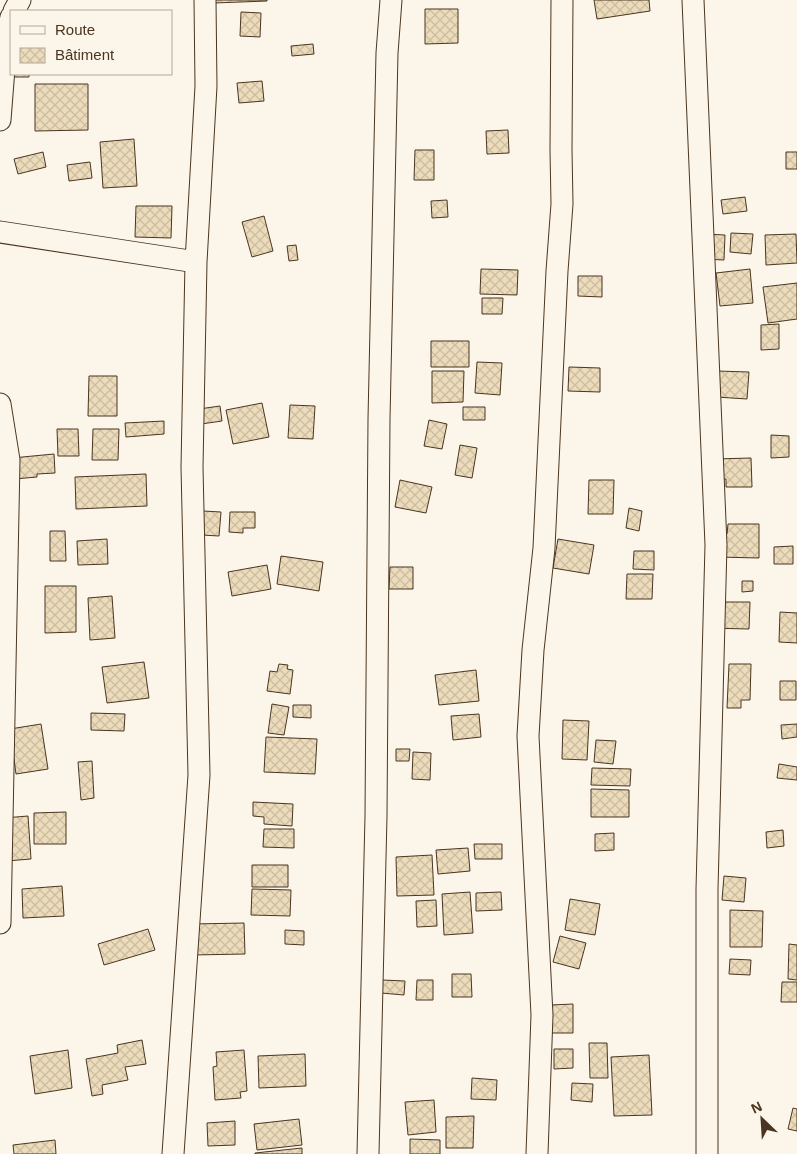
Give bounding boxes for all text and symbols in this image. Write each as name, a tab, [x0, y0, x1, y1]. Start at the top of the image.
legend	[10, 10, 172, 75]
text: Route	[55, 21, 95, 38]
text: Bâtiment	[55, 46, 115, 63]
north arrow	[737, 1094, 787, 1144]
text: N	[749, 1098, 764, 1117]

